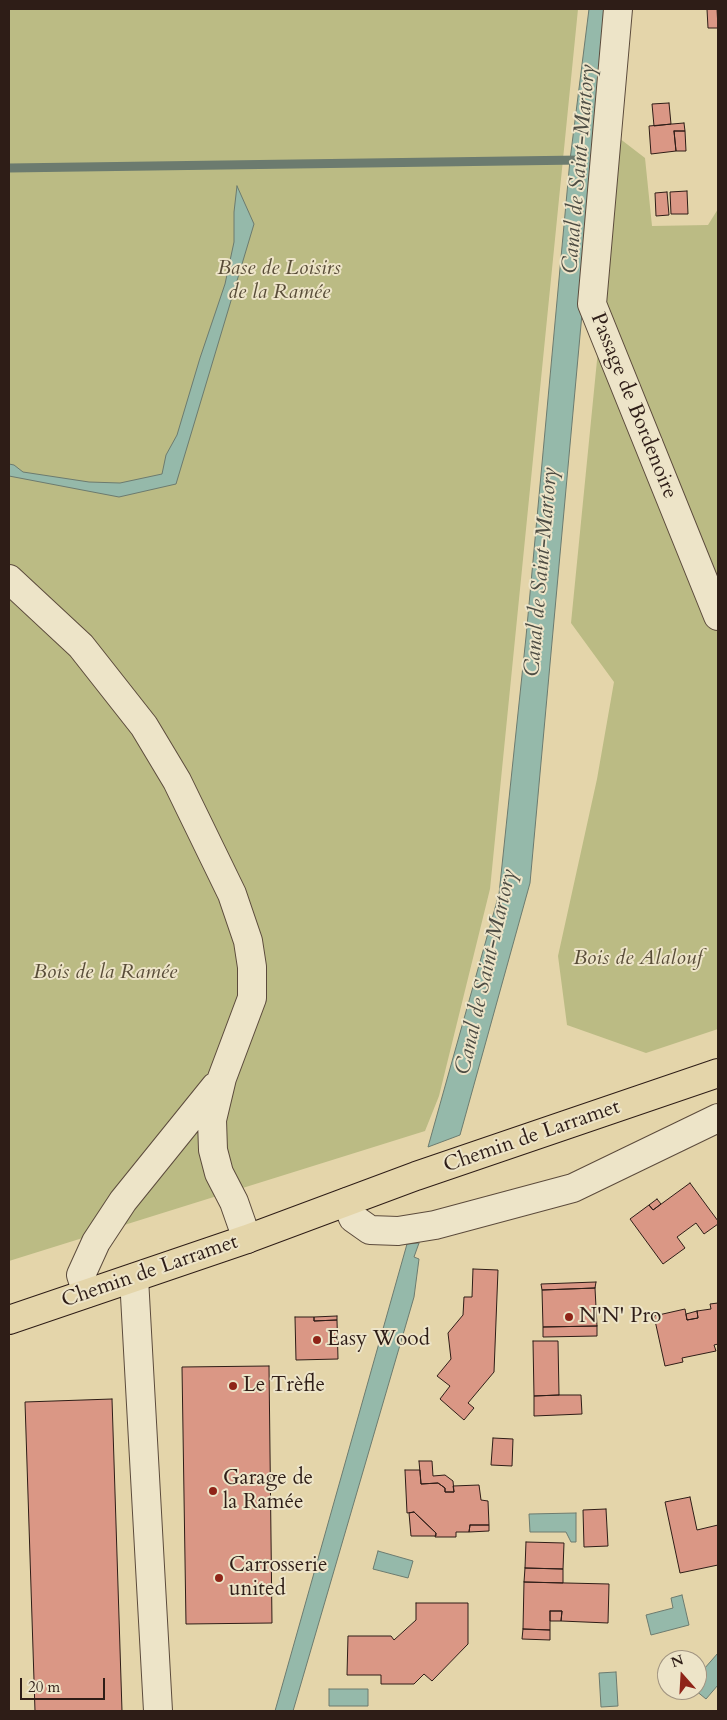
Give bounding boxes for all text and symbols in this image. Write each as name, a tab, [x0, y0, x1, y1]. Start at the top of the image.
water label: Canal de Saint-Martory	[558, 63, 602, 275]
park label: Base de Loisirs de la Ramée	[217, 256, 341, 306]
street label: Passage de Bordenoire	[584, 309, 682, 503]
water label: Canal de Saint-Martory	[520, 466, 564, 678]
water label: Canal de Saint-Martory	[451, 867, 523, 1077]
park label: Bois de Alalouf	[573, 946, 703, 972]
park label: Bois de la Ramée	[33, 960, 177, 986]
street label: Chemin de Larramet	[441, 1095, 623, 1179]
street label: Chemin de Larramet	[59, 1230, 241, 1314]
place label: N'N' Pro	[579, 1304, 661, 1330]
marker: N'N' Pro	[563, 1311, 575, 1323]
place label: Easy Wood	[327, 1327, 430, 1353]
marker: Easy Wood	[311, 1334, 323, 1346]
place label: Le Trèfle	[243, 1373, 325, 1399]
marker: Le Trèfle	[227, 1380, 239, 1392]
place label: Garage de la Ramée	[223, 1466, 313, 1516]
marker: Garage de la Ramée	[207, 1485, 219, 1497]
place label: Carrosserie united	[229, 1553, 327, 1603]
marker: Carrosserie united	[213, 1572, 225, 1584]
north arrow	[657, 1650, 707, 1700]
text: N	[668, 1650, 686, 1672]
scale bar	[22, 1668, 108, 1700]
text: 20 m	[28, 1677, 60, 1697]

